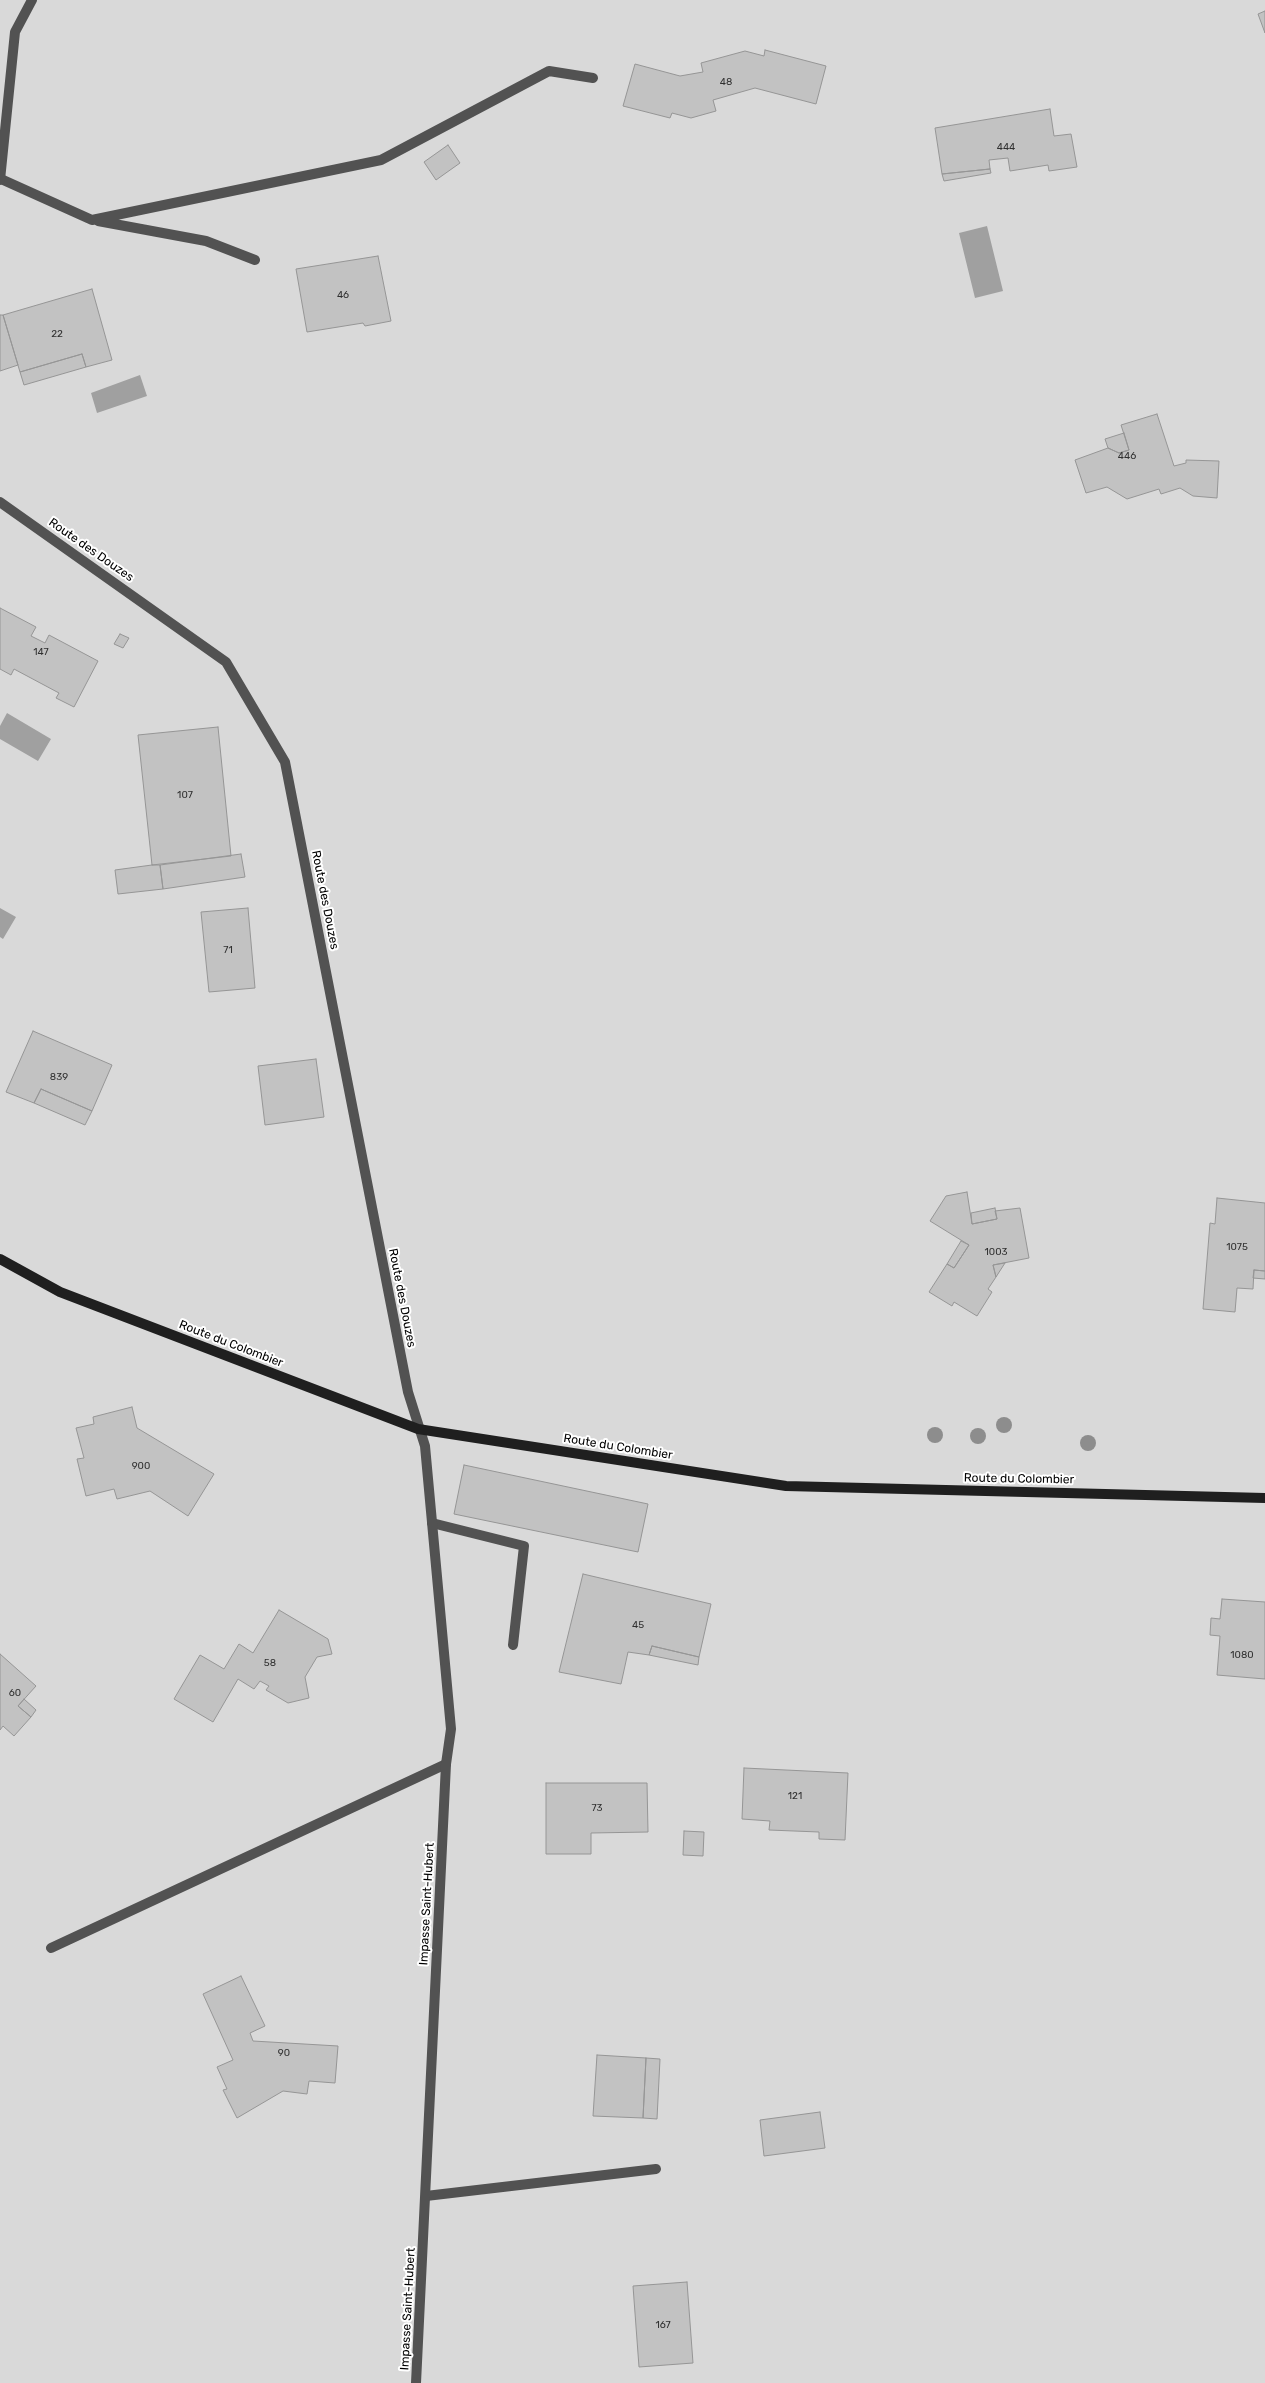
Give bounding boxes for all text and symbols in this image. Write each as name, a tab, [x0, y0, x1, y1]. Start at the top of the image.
house number: 48	[720, 76, 732, 88]
house number: 444	[997, 141, 1015, 153]
house number: 46	[337, 289, 349, 301]
house number: 22	[51, 328, 63, 340]
house number: 446	[1118, 450, 1136, 462]
street label: Route des Douzes	[46, 515, 136, 585]
house number: 147	[33, 646, 49, 658]
house number: 107	[177, 789, 193, 801]
street label: Route des Douzes	[308, 849, 342, 951]
house number: 71	[223, 944, 233, 956]
house number: 839	[50, 1071, 68, 1083]
house number: 1075	[1226, 1241, 1248, 1253]
house number: 1003	[985, 1246, 1007, 1258]
street label: Route des Douzes	[385, 1247, 419, 1349]
street label: Route du Colombier	[177, 1318, 285, 1370]
street label: Route du Colombier	[562, 1431, 674, 1463]
house number: 900	[132, 1460, 150, 1472]
street label: Route du Colombier	[964, 1471, 1074, 1487]
house number: 45	[632, 1619, 644, 1631]
house number: 1080	[1230, 1649, 1254, 1661]
house number: 58	[264, 1657, 276, 1669]
house number: 60	[9, 1687, 21, 1699]
house number: 121	[788, 1790, 802, 1802]
house number: 73	[591, 1802, 603, 1814]
street label: Impasse Saint-Hubert	[417, 1842, 437, 1966]
house number: 90	[278, 2047, 290, 2059]
street label: Impasse Saint-Hubert	[398, 2247, 418, 2371]
house number: 167	[655, 2319, 671, 2331]

